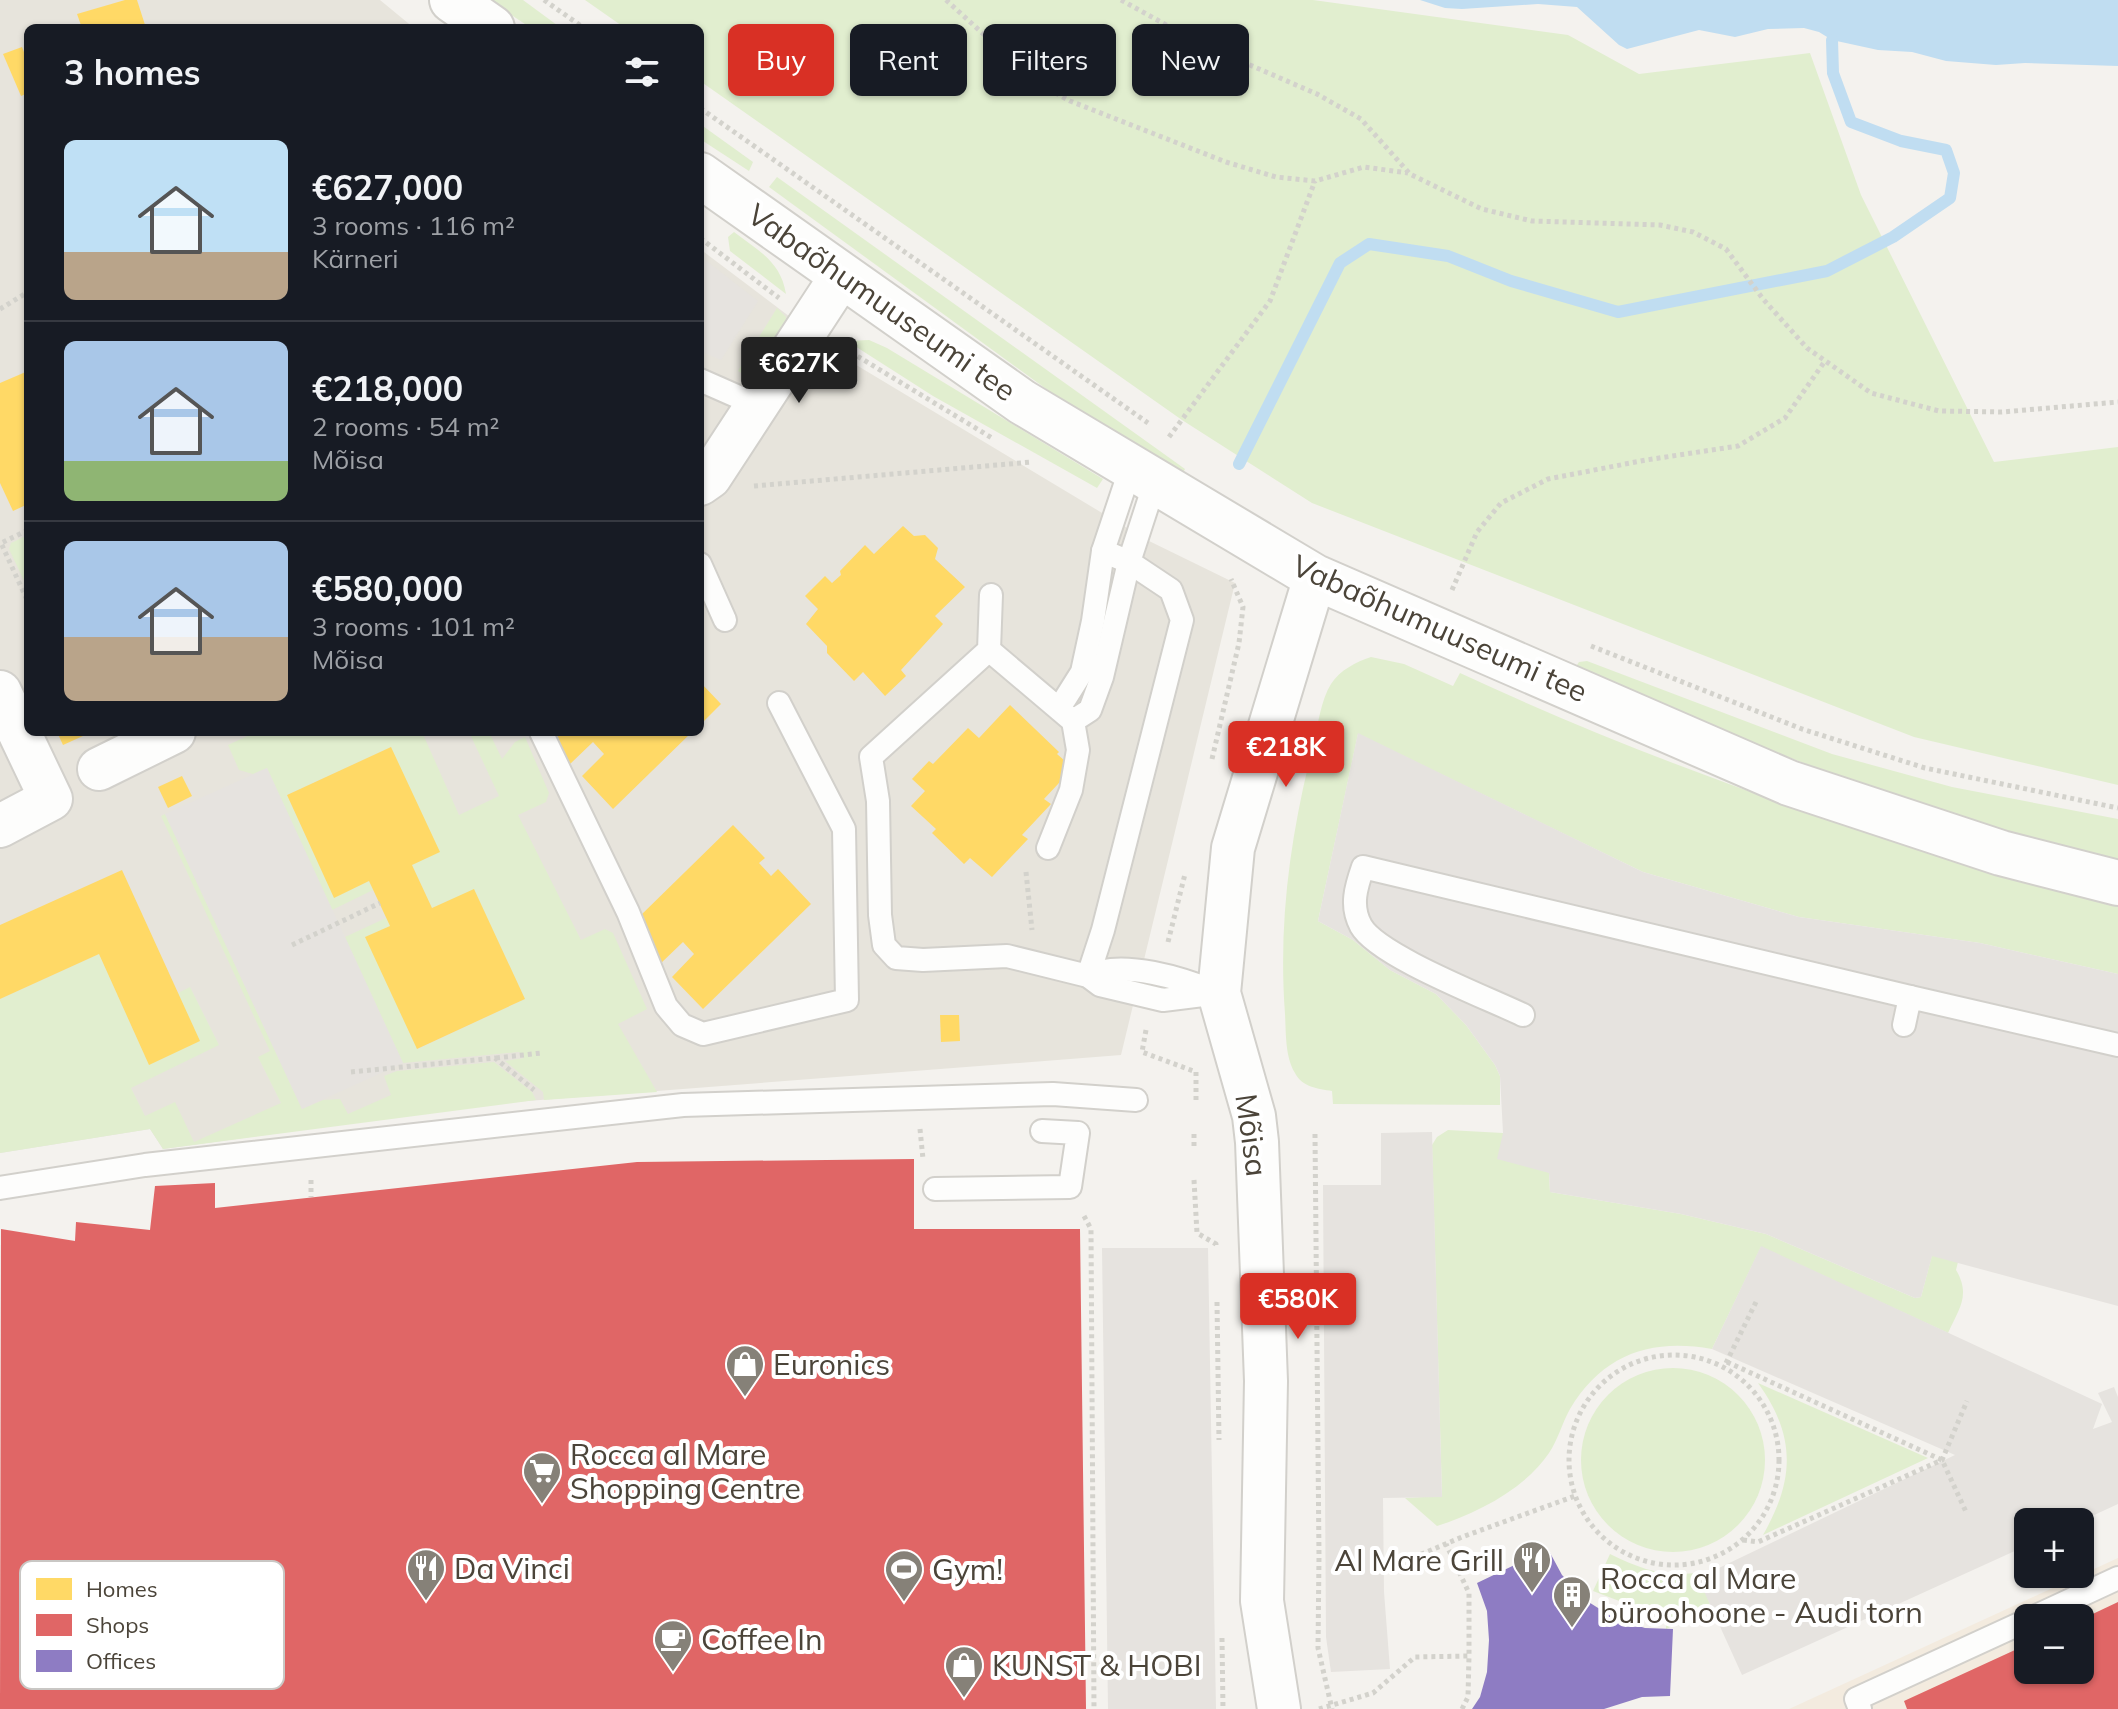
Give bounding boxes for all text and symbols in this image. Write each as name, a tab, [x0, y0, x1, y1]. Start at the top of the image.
chip: Buy	[728, 24, 834, 96]
chip: Rent	[850, 24, 967, 96]
chip: Filters	[983, 24, 1116, 96]
chip: New	[1132, 24, 1249, 96]
icon: filters	[620, 50, 664, 94]
text: 3 homes	[64, 51, 201, 94]
text: €627,000	[312, 166, 463, 209]
icon: home	[128, 172, 224, 268]
street label: Vabaõhumuuseumi tee	[740, 195, 1024, 409]
text: 3 rooms · 116 m²	[312, 209, 515, 242]
text: Kärneri	[312, 242, 399, 275]
pin: €627K	[743, 337, 855, 405]
text: €627K	[759, 346, 839, 379]
text: €218,000	[312, 367, 463, 410]
icon: home	[128, 373, 224, 469]
text: 2 rooms · 54 m²	[312, 410, 499, 443]
text: Mõisa	[312, 443, 384, 476]
street label: Vabaõhumuuseumi tee	[1287, 546, 1593, 710]
text: €580,000	[312, 567, 463, 610]
icon: home	[128, 573, 224, 669]
text: 3 rooms · 101 m²	[312, 610, 515, 643]
text: Mõisa	[312, 643, 384, 676]
pin: €218K	[1230, 721, 1342, 789]
text: €218K	[1246, 730, 1326, 763]
street label: Mõisa	[1227, 1091, 1277, 1179]
pin: €580K	[1242, 1273, 1354, 1341]
text: €580K	[1258, 1282, 1338, 1315]
shop icon: Euronics	[724, 1343, 766, 1398]
place label: Euronics	[773, 1345, 890, 1383]
place label: Rocca al Mare Shopping Centre	[570, 1435, 801, 1507]
supermarket icon: Rocca al Mare Shopping Centre	[521, 1450, 563, 1505]
map controls	[2014, 1508, 2094, 1684]
button: +	[2014, 1508, 2094, 1588]
restaurant icon: Al Mare Grill	[1511, 1539, 1553, 1594]
place label: Al Mare Grill	[1334, 1541, 1504, 1579]
restaurant icon: Da Vinci	[405, 1547, 447, 1602]
sports icon: Gym!	[883, 1548, 925, 1603]
place label: Da Vinci	[454, 1549, 570, 1587]
place label: Gym!	[932, 1550, 1003, 1588]
place label: Rocca al Mare büroohoone - Audi torn	[1600, 1559, 1923, 1631]
legend	[20, 1561, 284, 1689]
building icon: Rocca al Mare büroohoone - Audi torn	[1551, 1574, 1593, 1629]
text: Homes	[86, 1575, 158, 1603]
button: −	[2014, 1604, 2094, 1684]
text: Shops	[86, 1611, 149, 1639]
cafe icon: Coffee In	[652, 1618, 694, 1673]
place label: Coffee In	[701, 1620, 823, 1658]
shop icon: KUNST & HOBI	[943, 1644, 985, 1699]
place label: KUNST & HOBI	[992, 1646, 1202, 1684]
text: Offices	[86, 1647, 156, 1675]

